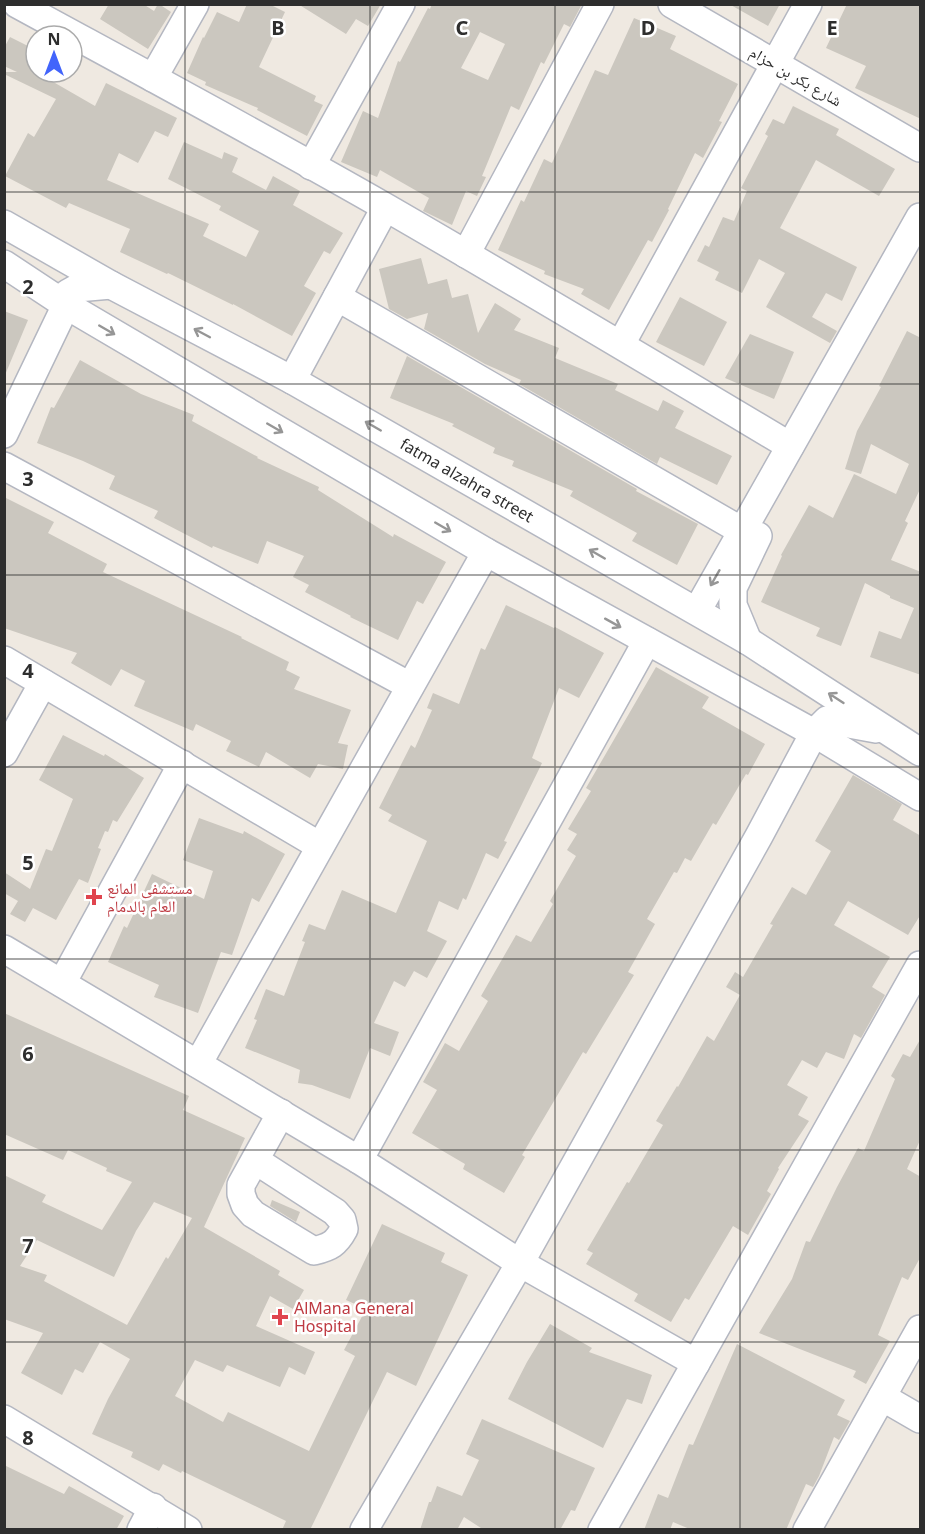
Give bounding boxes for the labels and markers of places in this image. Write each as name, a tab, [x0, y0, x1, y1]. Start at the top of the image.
place label: مستشفى المانع العام بالدمام	[107, 877, 193, 917]
marker: مستشفى المانع العام بالدمام	[85, 888, 103, 906]
place label: AlMana General Hospital	[294, 1297, 414, 1337]
marker: AlMana General Hospital	[271, 1308, 289, 1326]

